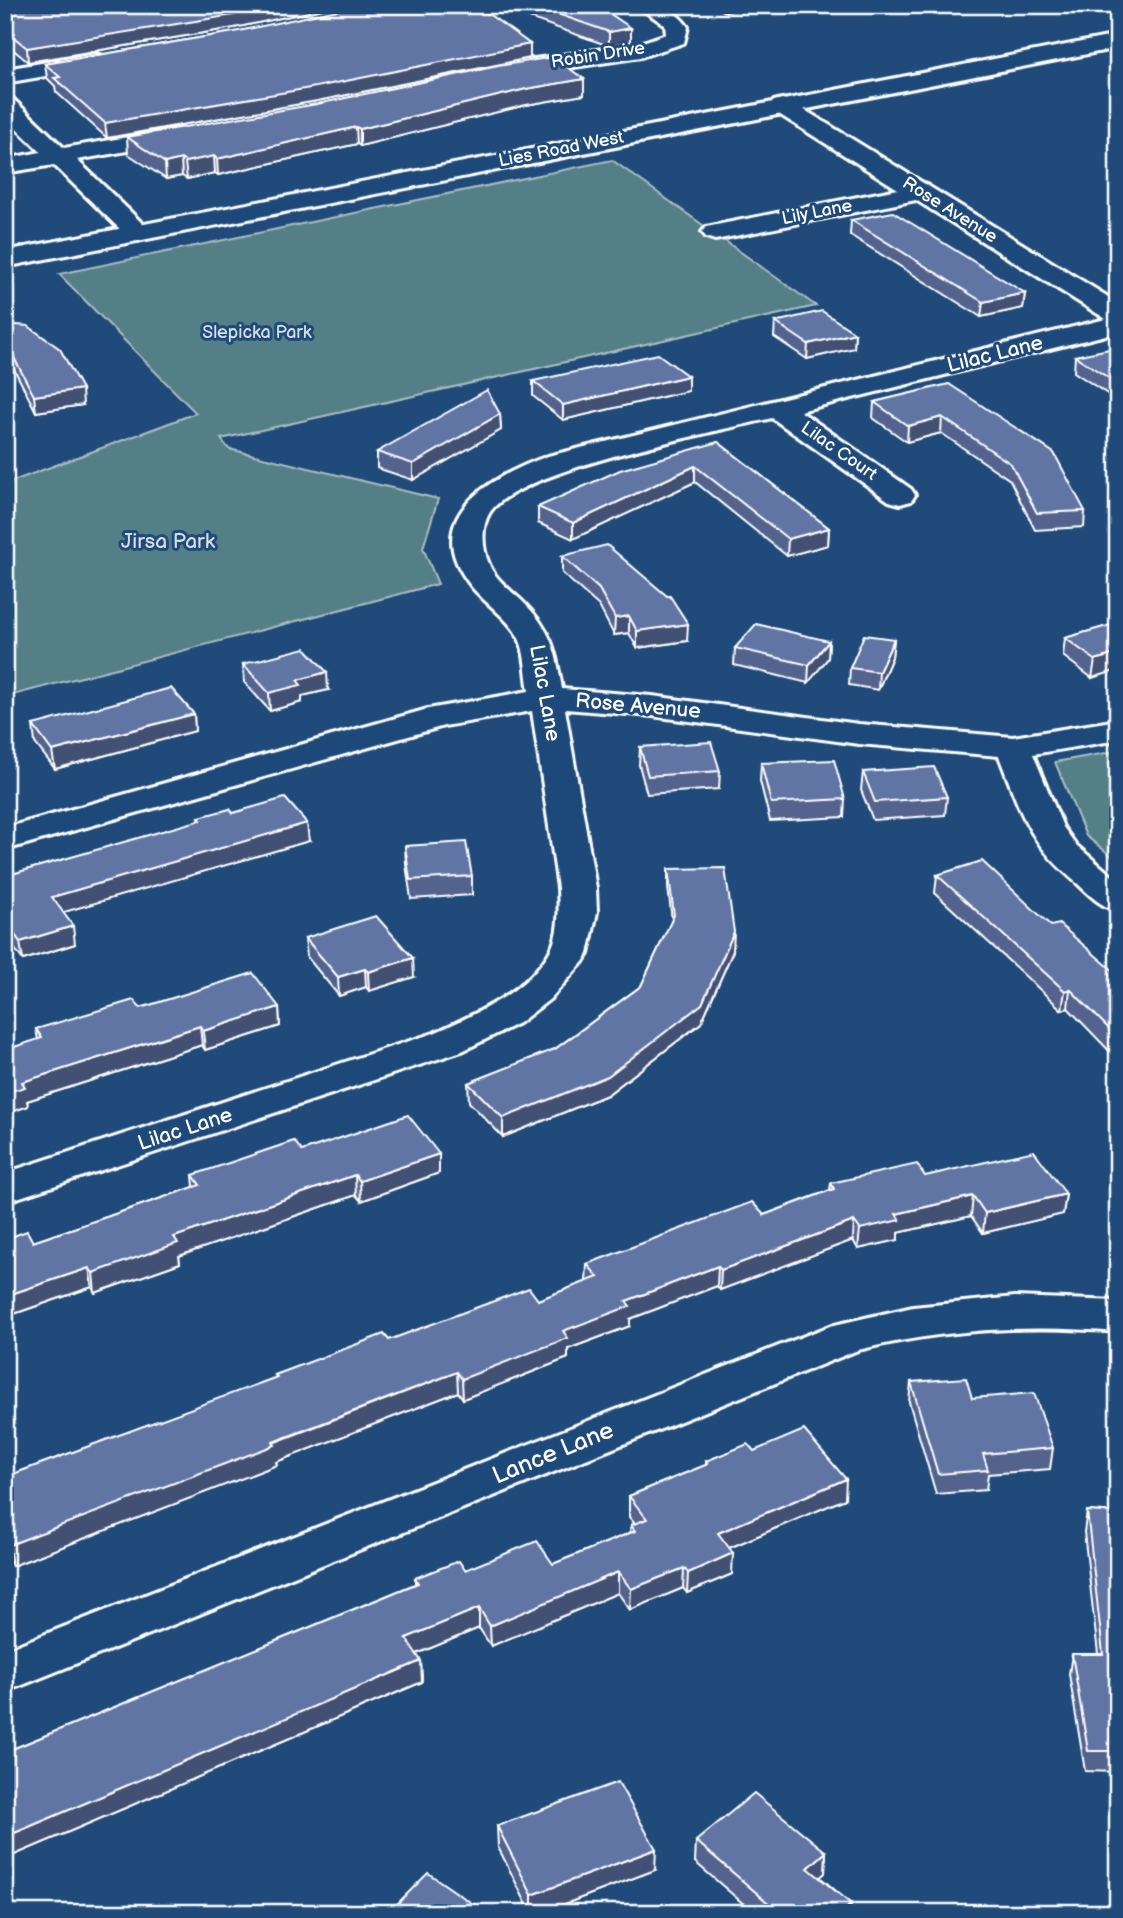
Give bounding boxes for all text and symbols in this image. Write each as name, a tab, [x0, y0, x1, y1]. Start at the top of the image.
street label: Robin Drive	[550, 37, 647, 73]
street label: Lies Road West	[497, 126, 626, 171]
street label: Rose Avenue	[899, 173, 1002, 248]
street label: Lily Lane	[780, 195, 854, 229]
park label: Slepicka Park	[202, 322, 312, 343]
street label: Lilac Lane	[944, 330, 1046, 378]
street label: Lilac Court	[797, 417, 882, 485]
park label: Jirsa Park	[121, 529, 216, 554]
street label: Lilac Lane	[524, 643, 566, 743]
street label: Rose Avenue	[574, 688, 702, 724]
street label: Lilac Lane	[135, 1102, 235, 1156]
street label: Lance Lane	[488, 1416, 618, 1490]

